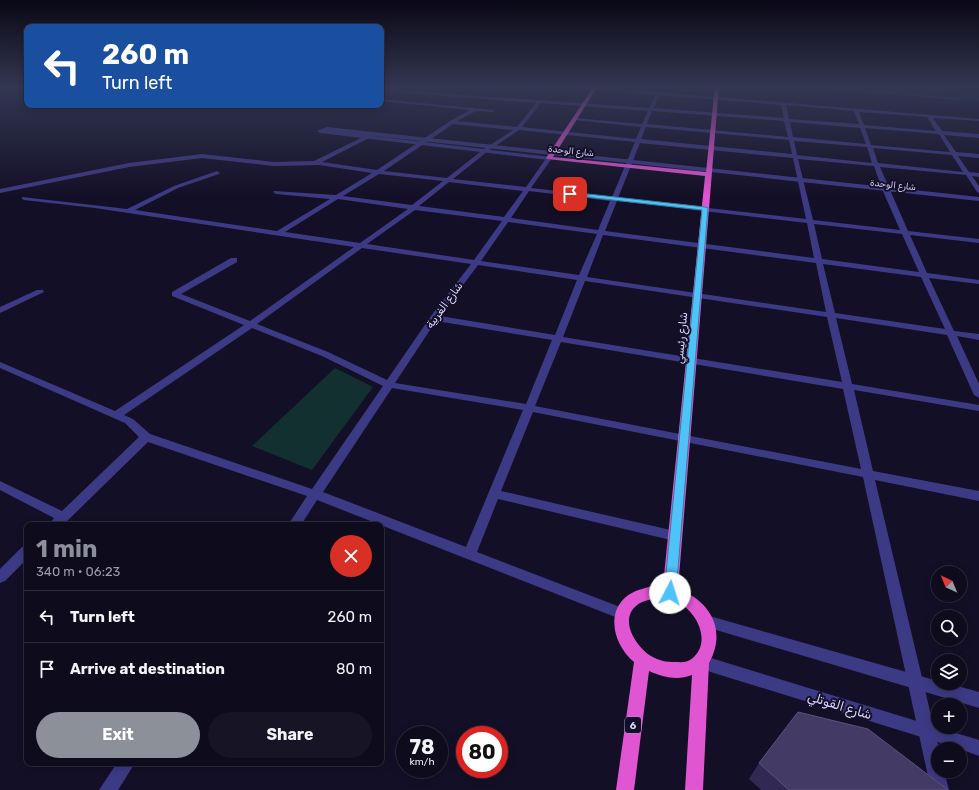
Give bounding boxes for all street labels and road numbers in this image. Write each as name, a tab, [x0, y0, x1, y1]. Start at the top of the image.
street label: شارع الوحدة	[547, 144, 594, 159]
street label: شارع الوحدة	[869, 178, 916, 193]
street label: شارع الغربية	[423, 279, 467, 332]
street label: شارع رئيسي	[673, 312, 692, 365]
street label: شارع القوتلي	[805, 689, 874, 724]
road number: 6	[625, 717, 641, 733]

